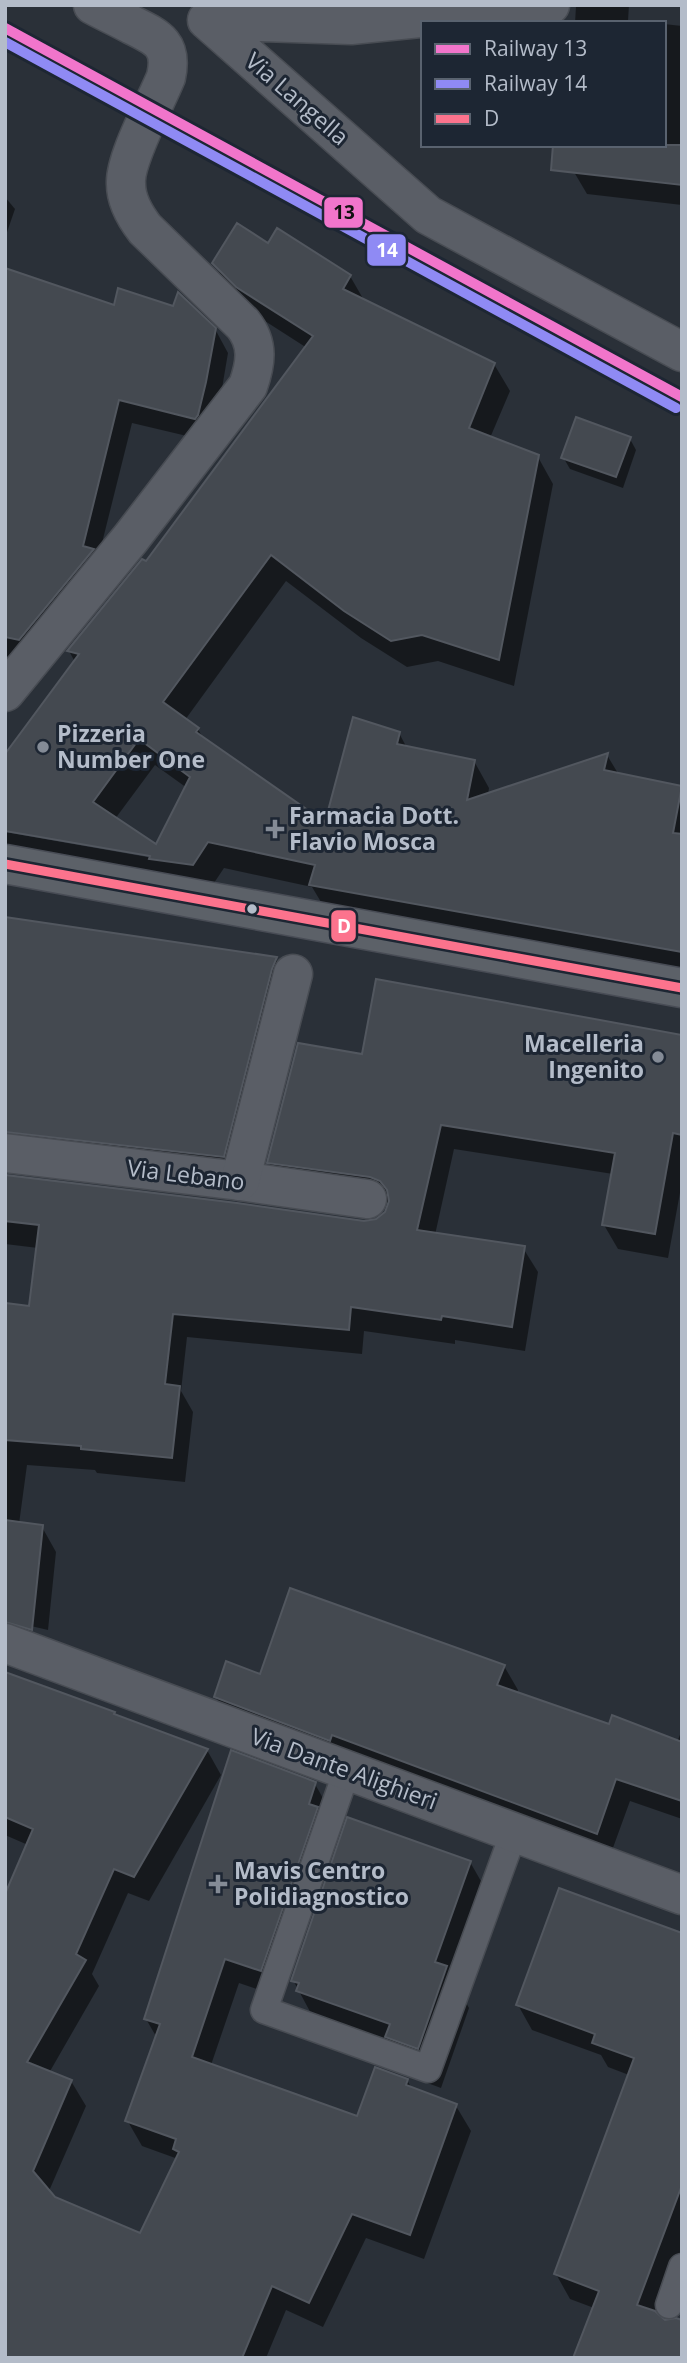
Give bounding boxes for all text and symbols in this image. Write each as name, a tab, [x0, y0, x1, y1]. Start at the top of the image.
legend	[421, 21, 666, 147]
text: Railway 13	[484, 34, 587, 62]
street label: Via Langella	[239, 45, 356, 152]
text: Railway 14	[484, 69, 587, 97]
text: D	[484, 104, 499, 132]
line badge: 13	[323, 196, 364, 229]
text: 13	[333, 199, 355, 225]
line badge: 14	[366, 233, 407, 267]
text: 14	[376, 237, 398, 263]
place label: Pizzeria Number One	[57, 717, 205, 775]
marker: Pizzeria Number One	[35, 739, 51, 755]
place label: Farmacia Dott. Flavio Mosca	[289, 799, 459, 857]
marker: Farmacia Dott. Flavio Mosca	[267, 821, 283, 837]
unlabelled marker	[245, 902, 259, 916]
line badge: D	[330, 909, 357, 943]
text: D	[337, 913, 351, 939]
place label: Macelleria Ingenito	[524, 1027, 644, 1085]
marker: Macelleria Ingenito	[650, 1049, 666, 1065]
street label: Via Lebano	[126, 1151, 247, 1197]
street label: Via Dante Alighieri	[247, 1720, 442, 1817]
place label: Mavis Centro Polidiagnostico	[234, 1854, 409, 1912]
marker: Mavis Centro Polidiagnostico	[208, 1874, 228, 1894]

